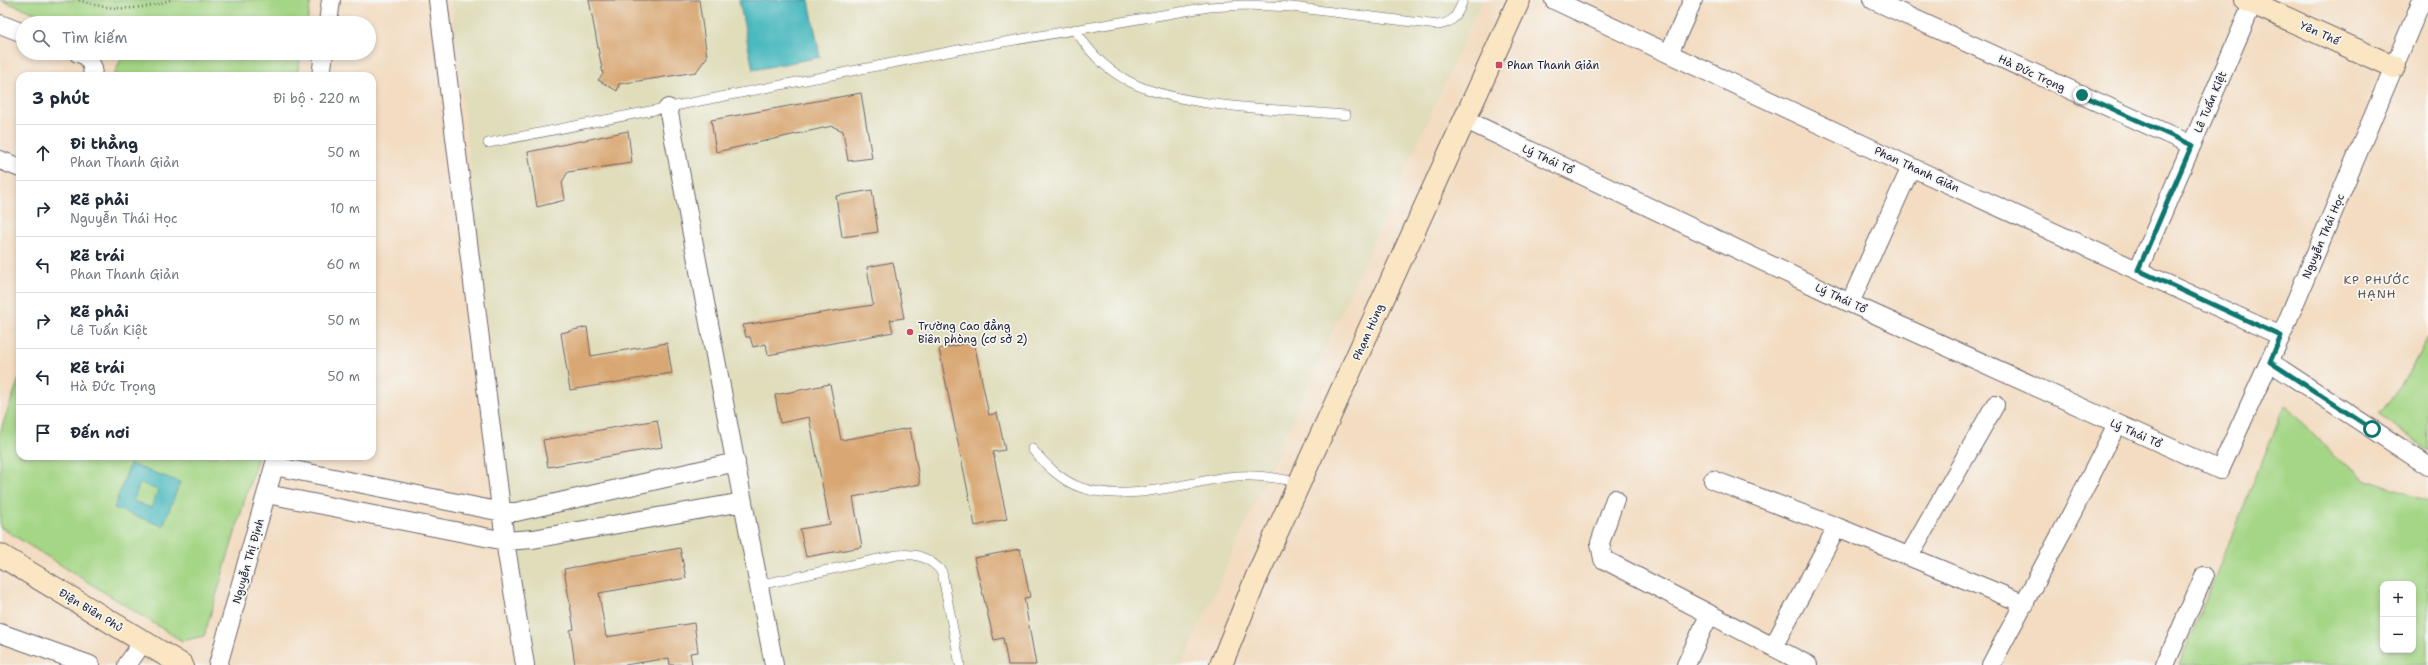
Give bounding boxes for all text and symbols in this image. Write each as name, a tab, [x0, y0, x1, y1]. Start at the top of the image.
search box	[16, 16, 376, 60]
street label: Yên Thế	[2297, 18, 2343, 49]
icon: search	[30, 27, 52, 49]
text: Tìm kiếm	[62, 28, 127, 48]
street label: Hà Đức Trọng	[1996, 51, 2068, 96]
place label: Phan Thanh Giản	[1507, 58, 1600, 73]
marker: Phan Thanh Giản	[1494, 60, 1504, 70]
street label: Lê Tuấn Kiệt	[2191, 69, 2230, 135]
route end	[2073, 86, 2091, 104]
text: 3 phút	[32, 87, 90, 109]
text: Đi bộ · 220 m	[273, 90, 360, 107]
text: Đi thẳng	[70, 134, 138, 154]
street label: Lý Thái Tổ	[1520, 141, 1576, 178]
icon: ahead	[32, 142, 54, 164]
street label: Phan Thanh Giản	[1872, 143, 1962, 196]
text: 50 m	[327, 144, 360, 161]
text: Phan Thanh Giản	[70, 154, 179, 171]
text: Rẽ phải	[70, 190, 129, 210]
street label: Nguyễn Thái Học	[2299, 191, 2348, 281]
icon: right	[32, 198, 54, 220]
text: 10 m	[330, 200, 360, 217]
text: Nguyễn Thái Học	[70, 210, 178, 227]
text: Rẽ trái	[70, 246, 125, 266]
icon: left	[32, 254, 54, 276]
text: 60 m	[327, 256, 360, 273]
text: Phan Thanh Giản	[70, 266, 179, 283]
district label: KP PHƯỚC HẠNH	[2344, 272, 2410, 302]
street label: Lý Thái Tổ	[1813, 280, 1869, 317]
street label: Phạm Hùng	[1349, 301, 1388, 363]
text: Rẽ phải	[70, 302, 129, 322]
icon: right	[32, 310, 54, 332]
text: 50 m	[327, 312, 360, 329]
place label: Trường Cao đẳng Biên phòng (cơ sở 2)	[918, 319, 1027, 347]
text: Lê Tuấn Kiệt	[70, 322, 148, 339]
marker: Trường Cao đẳng Biên phòng (cơ sở 2)	[905, 327, 915, 337]
text: Rẽ trái	[70, 358, 125, 378]
icon: left	[32, 366, 54, 388]
text: 50 m	[327, 368, 360, 385]
text: Hà Đức Trọng	[70, 378, 156, 395]
street label: Lý Thái Tổ	[2108, 415, 2164, 452]
route start	[2363, 420, 2381, 438]
icon: arrive	[32, 422, 54, 444]
text: Đến nơi	[70, 423, 129, 443]
street label: Nguyễn Thị Định	[229, 517, 268, 606]
map controls	[2380, 581, 2416, 653]
button: +	[2380, 581, 2416, 617]
street label: Điện Biên Phủ	[56, 585, 126, 635]
button: −	[2380, 617, 2416, 653]

